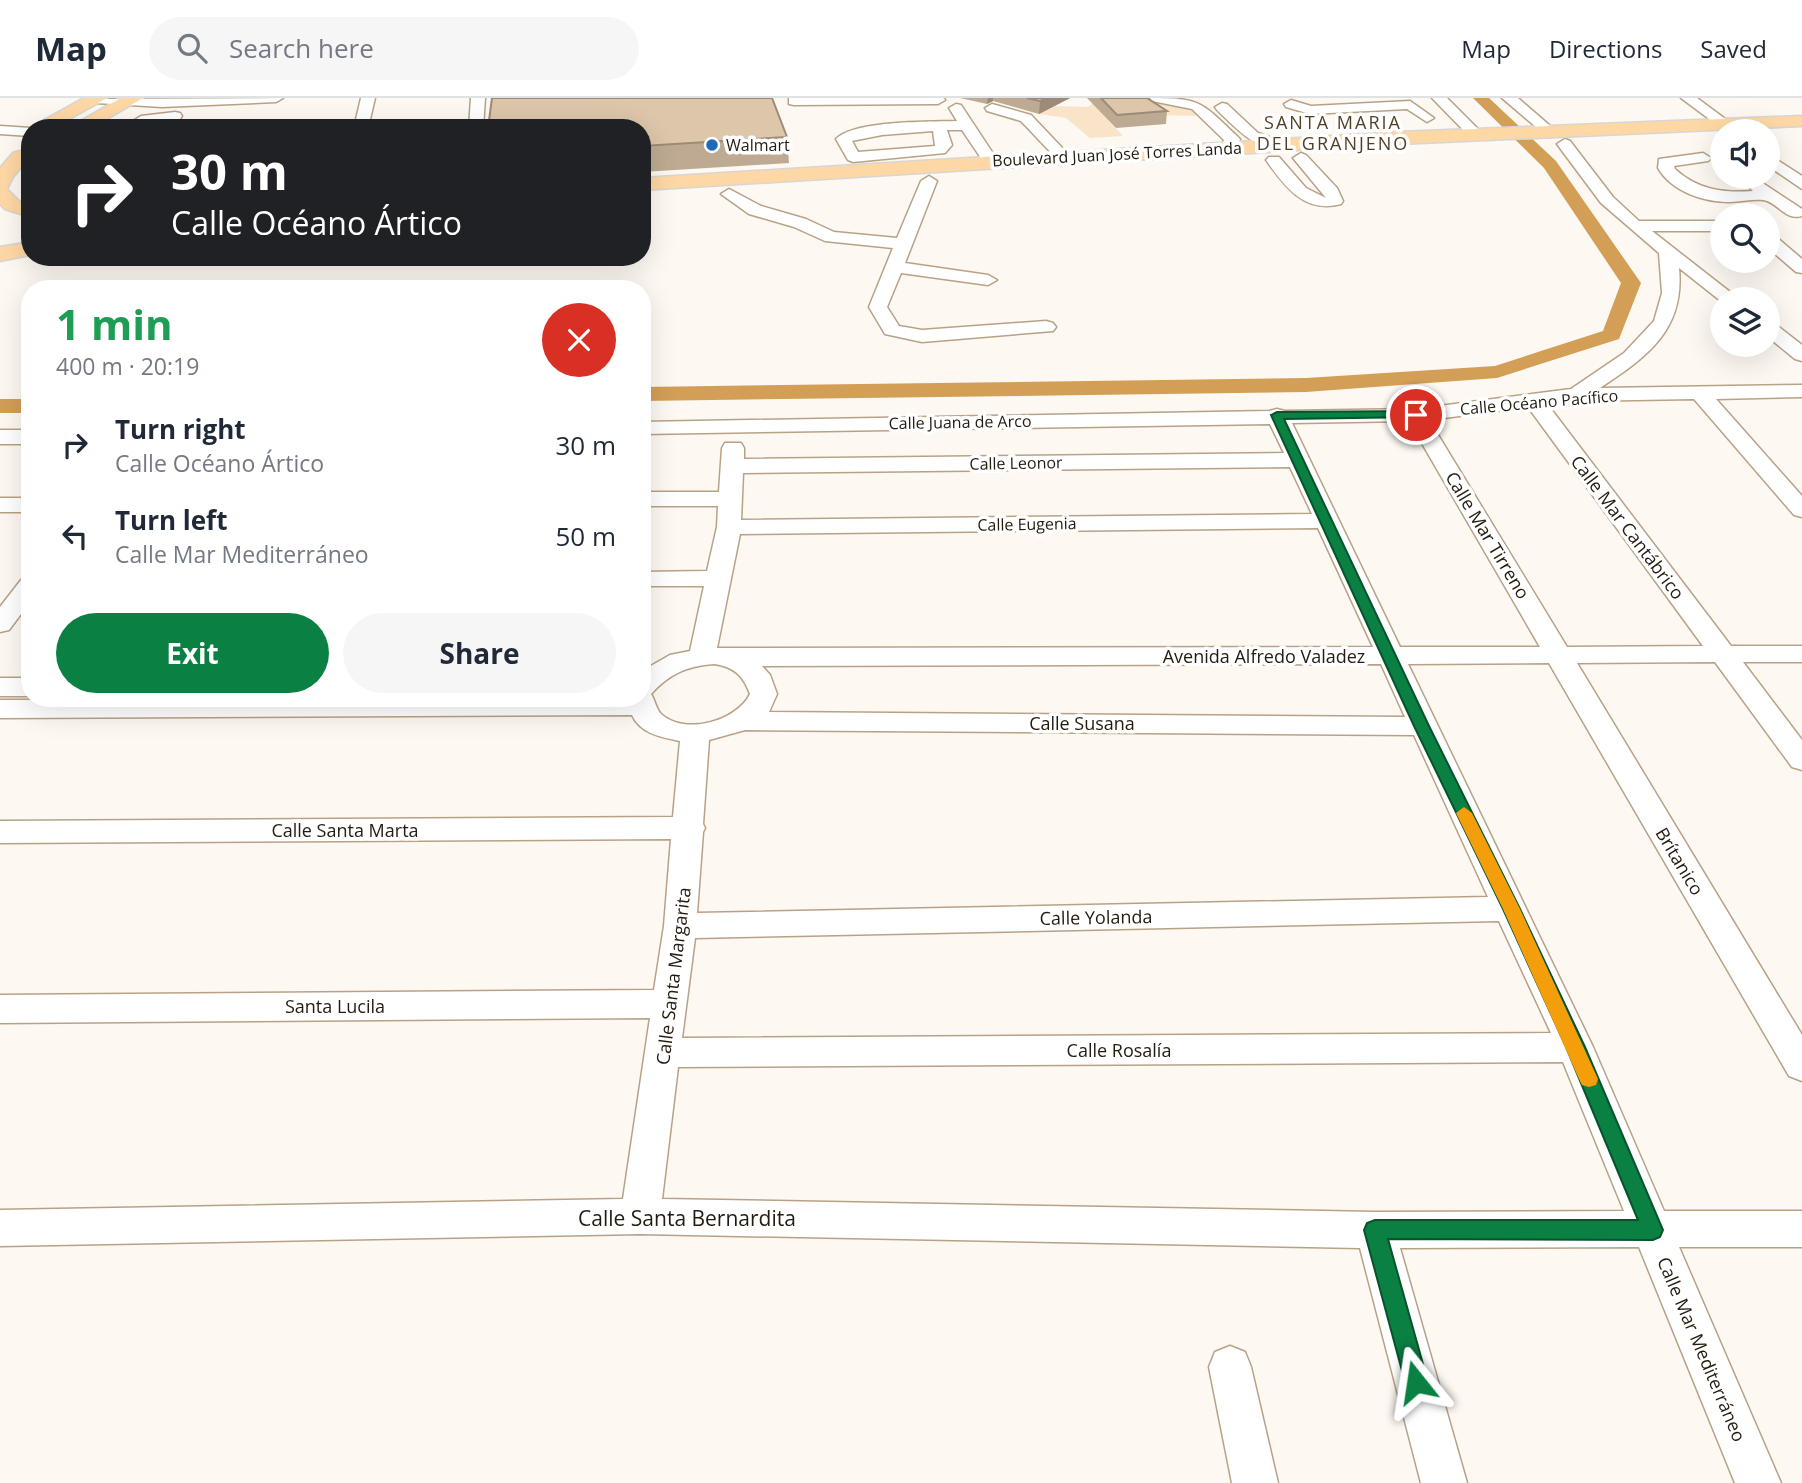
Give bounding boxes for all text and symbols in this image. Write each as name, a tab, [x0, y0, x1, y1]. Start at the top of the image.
search box	[149, 17, 639, 80]
text: Map	[35, 26, 107, 71]
icon: search	[173, 29, 211, 67]
text: Search here	[229, 30, 374, 66]
text: Map	[1461, 32, 1511, 65]
text: Directions	[1549, 32, 1662, 65]
text: Saved	[1700, 32, 1767, 65]
district label: SANTA MARIA DEL GRANJENO	[1257, 110, 1409, 155]
map controls	[1710, 119, 1780, 357]
button: sound	[1710, 119, 1780, 189]
place label: Walmart	[726, 134, 790, 156]
street label: Boulevard Juan José Torres Landa	[992, 136, 1242, 172]
marker: Walmart	[704, 137, 720, 153]
text: 30 m	[171, 138, 288, 204]
icon: right	[56, 147, 147, 238]
text: Calle Océano Ártico	[171, 201, 462, 244]
button: search	[1710, 203, 1780, 273]
button: layers	[1710, 287, 1780, 357]
text: 1 min	[56, 295, 173, 352]
button: close	[542, 303, 616, 377]
text: 400 m · 20:19	[56, 350, 199, 382]
street label: Calle Océano Pacífico	[1459, 384, 1619, 420]
pin	[1386, 385, 1446, 445]
icon: arrive	[1397, 396, 1435, 434]
street label: Calle Juana de Arco	[888, 410, 1032, 434]
text: Turn right	[115, 411, 246, 447]
icon: right	[56, 426, 94, 464]
text: 30 m	[555, 427, 616, 463]
text: Calle Océano Ártico	[115, 447, 324, 479]
street label: Calle Mar Cantábrico	[1566, 450, 1690, 604]
street label: Calle Leonor	[969, 451, 1063, 475]
street label: Calle Mar Tirreno	[1440, 467, 1536, 603]
text: Turn left	[115, 502, 227, 538]
street label: Calle Eugenia	[977, 512, 1077, 536]
icon: left	[56, 517, 94, 555]
text: 50 m	[555, 518, 616, 554]
text: Calle Mar Mediterráneo	[115, 538, 369, 570]
button: Exit	[56, 613, 329, 693]
button: Share	[343, 613, 616, 693]
street label: Avenida Alfredo Valadez	[1163, 644, 1365, 668]
street label: Calle Susana	[1029, 711, 1135, 735]
street label: Calle Santa Marta	[271, 818, 419, 842]
street label: Brítanico	[1650, 823, 1710, 899]
street label: Calle Santa Margarita	[650, 886, 696, 1066]
street label: Calle Yolanda	[1039, 904, 1153, 930]
street label: Santa Lucila	[285, 994, 385, 1018]
street label: Calle Rosalía	[1067, 1038, 1171, 1062]
street label: Calle Santa Bernardita	[578, 1204, 796, 1232]
street label: Calle Mar Mediterráneo	[1652, 1253, 1752, 1445]
position arrow	[1379, 1345, 1453, 1419]

